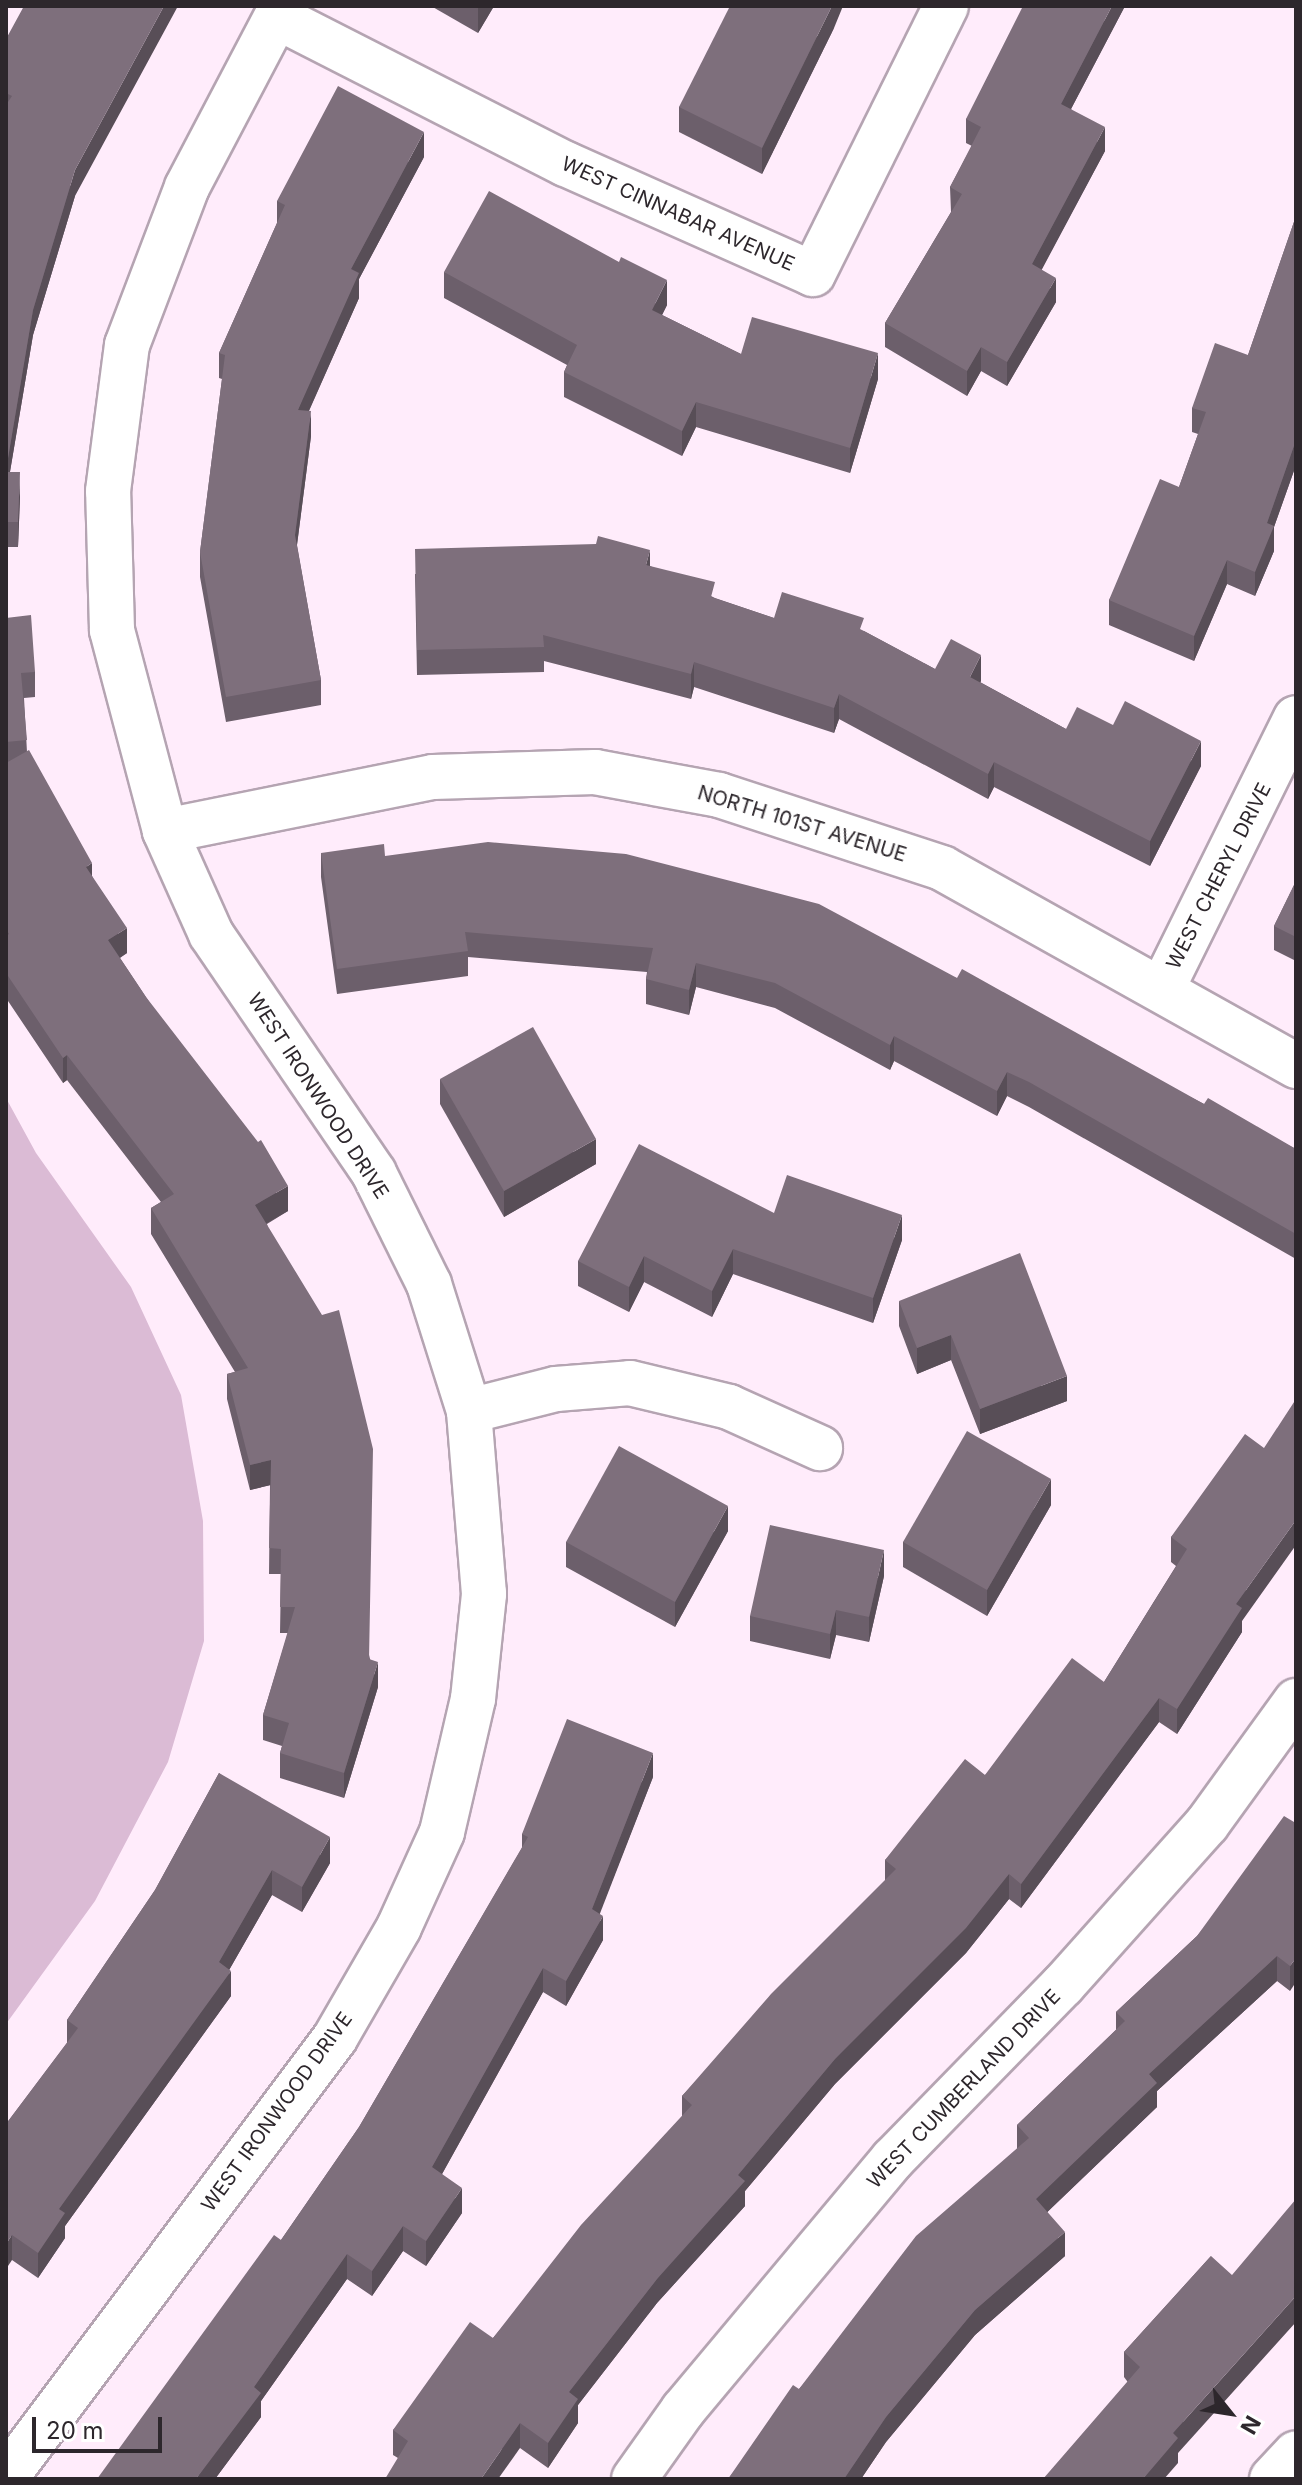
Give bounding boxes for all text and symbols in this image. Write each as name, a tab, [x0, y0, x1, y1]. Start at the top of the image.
street label: WEST CINNABAR AVENUE	[558, 152, 798, 276]
street label: WEST CHERYL DRIVE	[1162, 779, 1276, 973]
street label: NORTH 101ST AVENUE	[695, 781, 909, 867]
street label: WEST IRONWOOD DRIVE	[242, 989, 394, 1203]
street label: WEST CUMBERLAND DRIVE	[863, 1985, 1065, 2193]
street label: WEST IRONWOOD DRIVE	[197, 2008, 357, 2216]
north arrow	[1190, 2373, 1270, 2453]
scale bar	[36, 2401, 166, 2451]
text: N	[1235, 2411, 1266, 2439]
text: 20 m	[46, 2416, 104, 2445]

